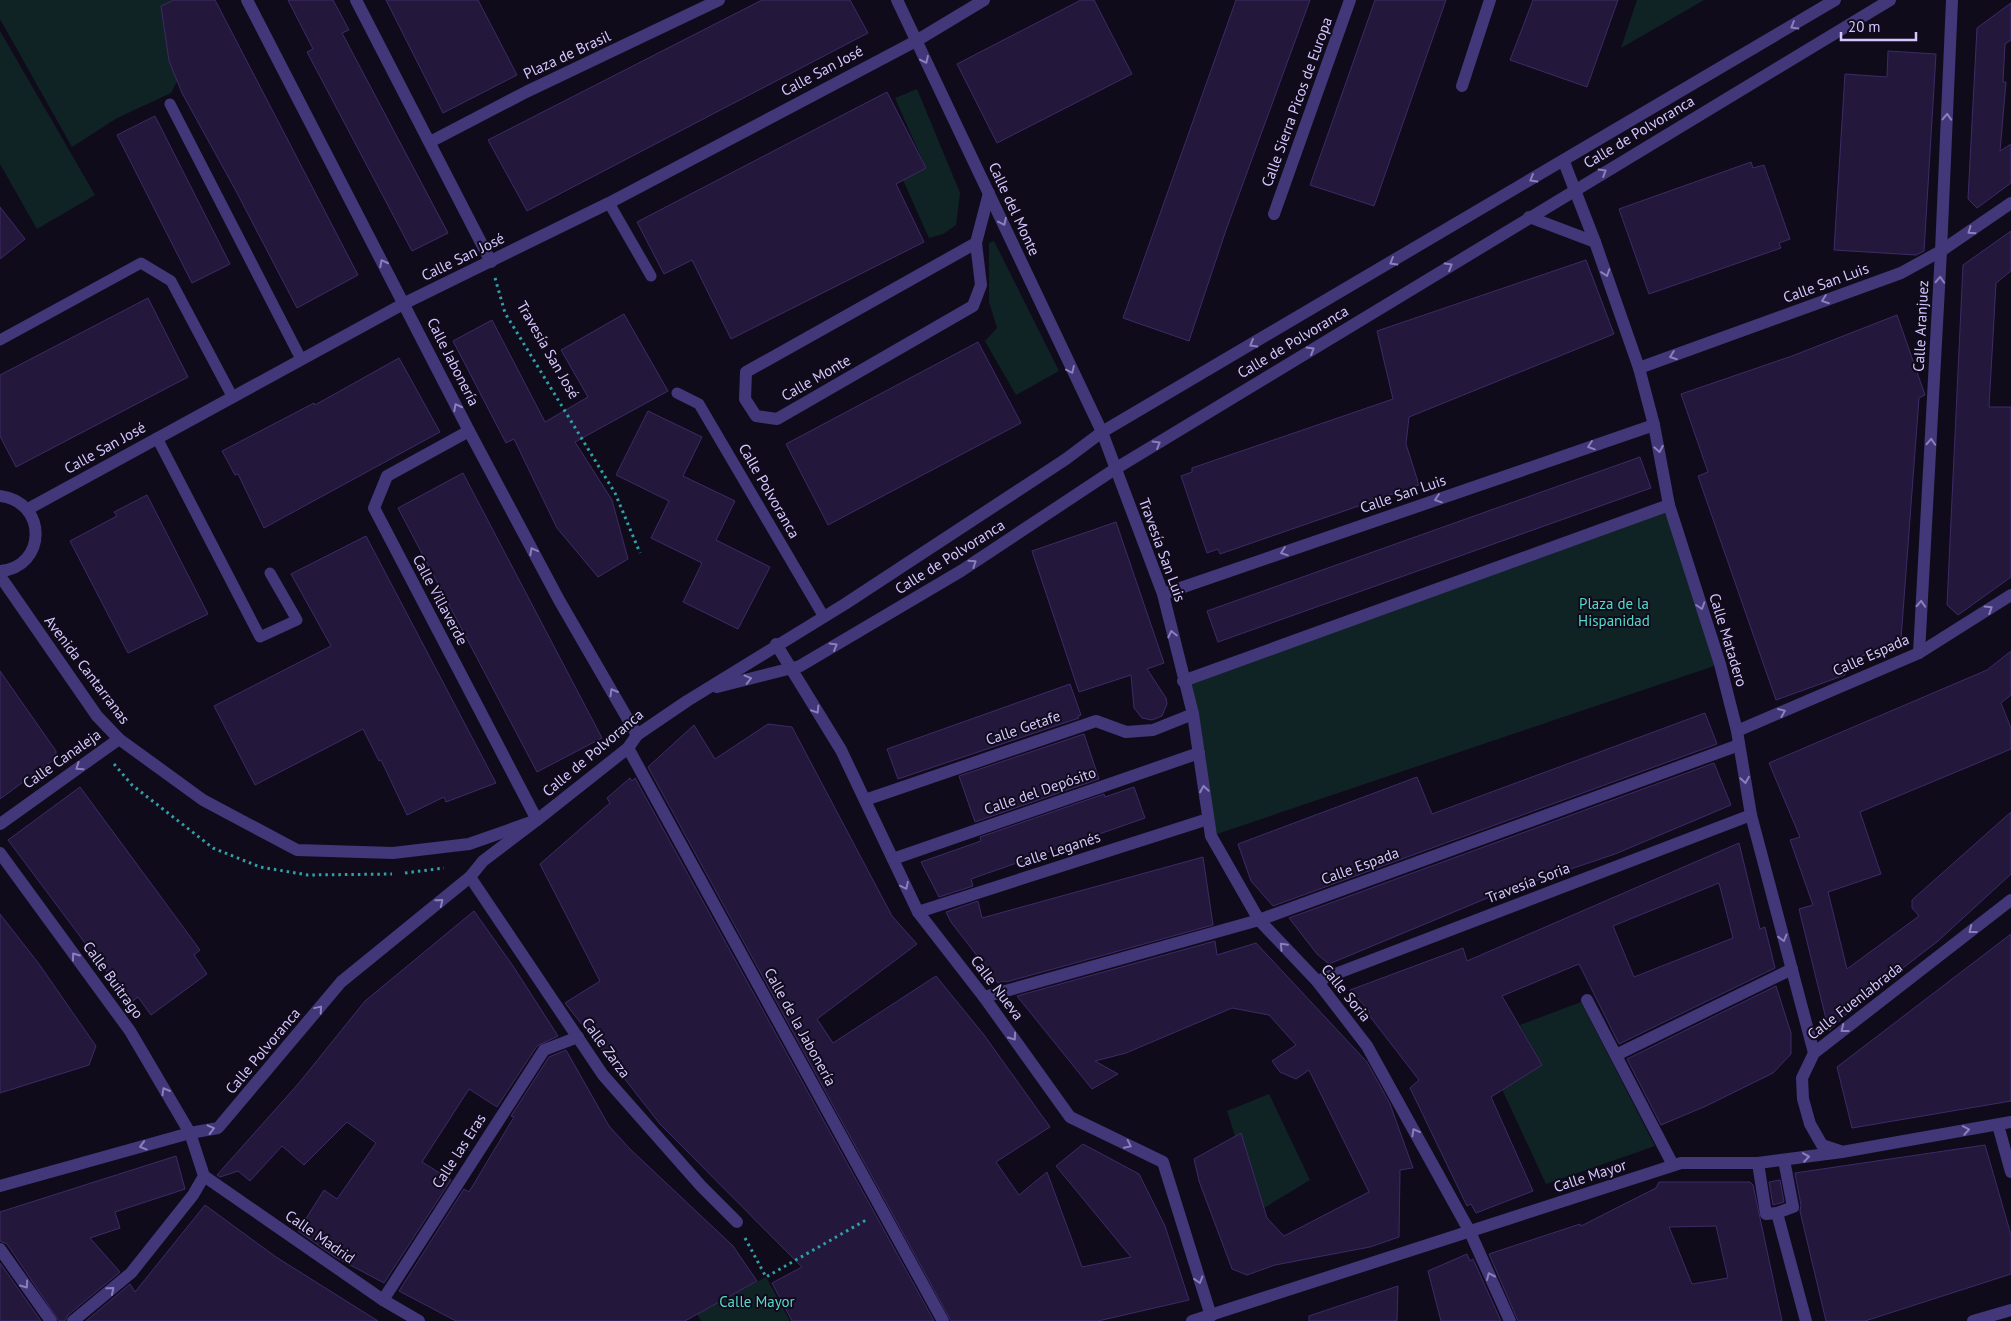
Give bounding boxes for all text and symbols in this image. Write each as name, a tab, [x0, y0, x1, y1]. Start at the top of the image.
scale bar	[1841, 10, 1916, 42]
street label: Calle Sierra Picos de Europa	[1257, 14, 1336, 189]
text: 20 m	[1848, 17, 1881, 36]
one-way arrow	[1791, 20, 1800, 30]
street label: Plaza de Brasil	[520, 26, 614, 83]
street label: Calle San José	[778, 41, 866, 100]
one-way arrow	[919, 55, 929, 64]
street label: Calle de Polvoranca	[1580, 91, 1698, 172]
one-way arrow	[1941, 113, 1952, 121]
street label: Calle del Monte	[985, 159, 1044, 259]
one-way arrow	[1598, 169, 1607, 179]
one-way arrow	[1530, 173, 1539, 183]
one-way arrow	[997, 217, 1007, 226]
one-way arrow	[1967, 225, 1977, 234]
street label: Calle San José	[418, 228, 507, 285]
one-way arrow	[1390, 255, 1399, 265]
street label: Calle San Luis	[1780, 258, 1871, 307]
one-way arrow	[379, 259, 389, 268]
one-way arrow	[1444, 262, 1453, 272]
one-way arrow	[1600, 268, 1610, 276]
one-way arrow	[1934, 275, 1945, 283]
street label: Calle Aranjuez	[1909, 280, 1932, 372]
one-way arrow	[1821, 294, 1830, 304]
street label: Travesía San José	[513, 297, 584, 402]
street label: Calle de Polvoranca	[1234, 301, 1352, 382]
street label: Calle Jabonería	[423, 314, 484, 409]
one-way arrow	[1249, 337, 1258, 347]
one-way arrow	[1305, 347, 1314, 357]
street label: Calle Monte	[778, 350, 854, 405]
one-way arrow	[1669, 350, 1677, 360]
one-way arrow	[1065, 365, 1076, 374]
one-way arrow	[453, 404, 463, 413]
street label: Calle San José	[61, 417, 149, 478]
one-way arrow	[1925, 438, 1936, 446]
street label: Calle Polvoranca	[735, 440, 804, 542]
one-way arrow	[1151, 440, 1160, 450]
one-way arrow	[1588, 440, 1596, 450]
one-way arrow	[1653, 445, 1663, 454]
street label: Calle San Luis	[1357, 470, 1448, 517]
one-way arrow	[1434, 493, 1443, 503]
street label: Travesía San Luis	[1135, 495, 1190, 604]
street label: Calle de Polvoranca	[891, 515, 1008, 598]
one-way arrow	[1281, 546, 1289, 556]
one-way arrow	[529, 547, 539, 556]
street label: Calle Villaverde	[409, 551, 472, 648]
one-way arrow	[968, 560, 977, 569]
street label: Calle Matadero	[1705, 591, 1752, 689]
park label: Plaza de la Hispanidad	[1578, 594, 1650, 630]
one-way arrow	[1916, 600, 1927, 608]
one-way arrow	[1695, 601, 1705, 609]
one-way arrow	[1984, 605, 1993, 615]
street label: Avenida Cantarranas	[40, 612, 134, 728]
one-way arrow	[1167, 629, 1178, 638]
street label: Calle Espada	[1830, 629, 1912, 680]
one-way arrow	[828, 642, 837, 652]
one-way arrow	[743, 674, 752, 685]
one-way arrow	[609, 689, 619, 698]
one-way arrow	[810, 704, 820, 713]
street label: Calle de Polvoranca	[538, 705, 647, 800]
street label: Calle Getafe	[983, 706, 1063, 749]
one-way arrow	[1777, 708, 1786, 718]
street label: Calle Canaleja	[19, 725, 104, 792]
one-way arrow	[75, 761, 85, 770]
street label: Calle del Depósito	[981, 762, 1098, 819]
one-way arrow	[1740, 776, 1750, 784]
one-way arrow	[1199, 784, 1210, 792]
street label: Calle Leganés	[1013, 827, 1103, 872]
street label: Calle Espada	[1318, 843, 1401, 888]
street label: Travesía Soria	[1483, 858, 1572, 907]
one-way arrow	[899, 880, 909, 889]
one-way arrow	[434, 899, 443, 907]
one-way arrow	[1969, 924, 1978, 933]
one-way arrow	[1778, 933, 1788, 941]
street label: Calle Buitrago	[79, 937, 148, 1022]
one-way arrow	[1280, 942, 1289, 951]
one-way arrow	[72, 952, 81, 962]
street label: Calle Nueva	[967, 952, 1028, 1024]
street label: Calle Fuenlabrada	[1803, 957, 1906, 1044]
street label: Calle Soria	[1317, 960, 1375, 1025]
street label: Calle de la Jabonería	[760, 964, 841, 1089]
street label: Calle Polvoranca	[221, 1004, 304, 1098]
one-way arrow	[313, 1006, 322, 1015]
street label: Calle Zarza	[578, 1014, 635, 1082]
one-way arrow	[1841, 1024, 1850, 1032]
one-way arrow	[1007, 1031, 1016, 1041]
one-way arrow	[162, 1087, 172, 1096]
street label: Calle las Eras	[427, 1110, 490, 1192]
one-way arrow	[207, 1124, 215, 1134]
one-way arrow	[1962, 1126, 1971, 1136]
one-way arrow	[1411, 1129, 1421, 1138]
one-way arrow	[1122, 1139, 1131, 1149]
one-way arrow	[140, 1141, 148, 1151]
one-way arrow	[1802, 1152, 1810, 1163]
street label: Calle Mayor	[1551, 1155, 1629, 1196]
street label: Calle Madrid	[282, 1206, 359, 1268]
one-way arrow	[1486, 1272, 1497, 1281]
one-way arrow	[1194, 1275, 1204, 1284]
one-way arrow	[19, 1279, 28, 1289]
one-way arrow	[105, 1287, 114, 1295]
park label: Calle Mayor	[719, 1292, 795, 1311]

